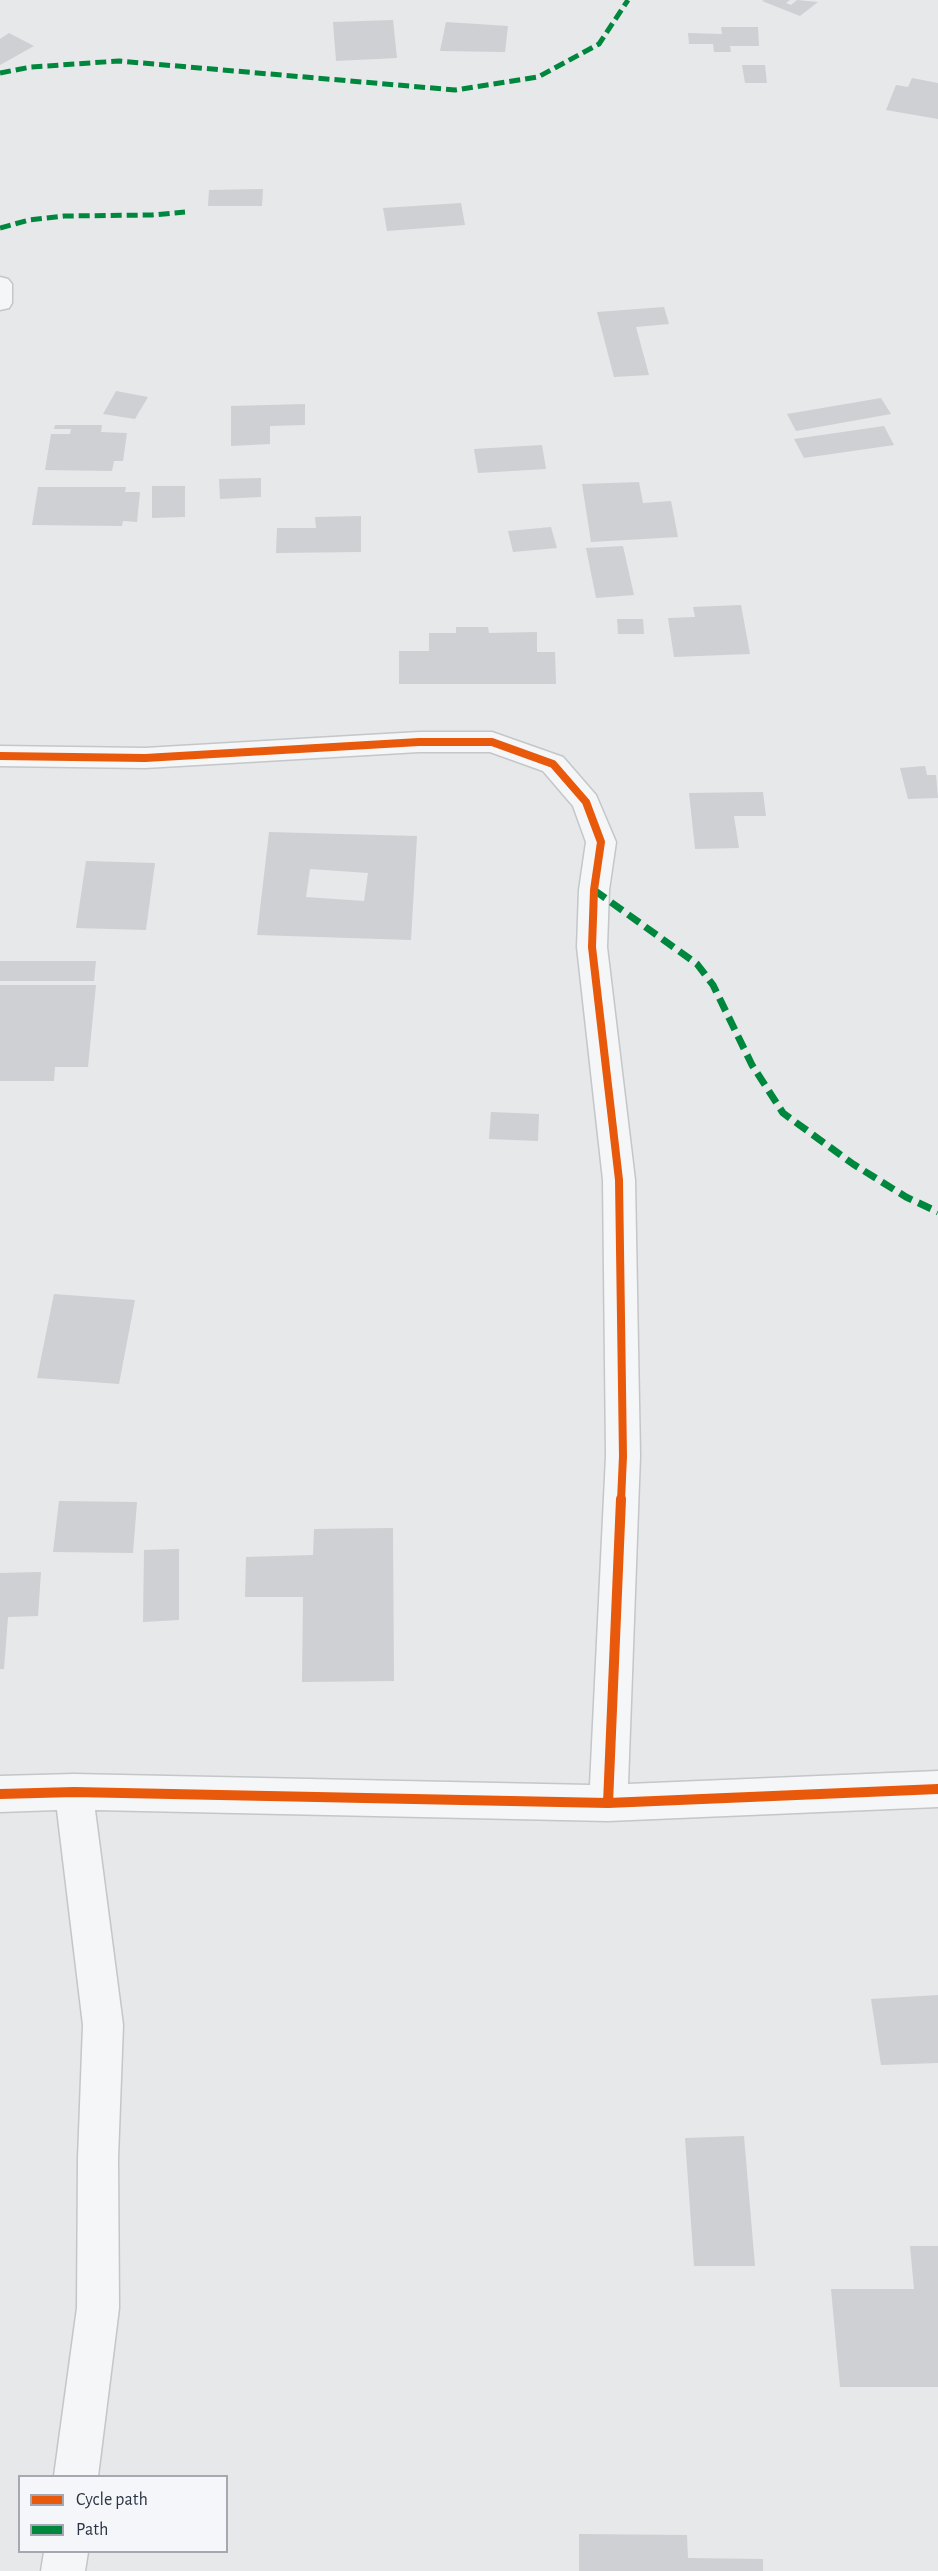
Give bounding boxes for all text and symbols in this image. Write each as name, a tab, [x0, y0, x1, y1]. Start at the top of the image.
legend	[18, 2475, 228, 2553]
text: Cycle path	[76, 2491, 148, 2509]
text: Path	[76, 2521, 108, 2539]

